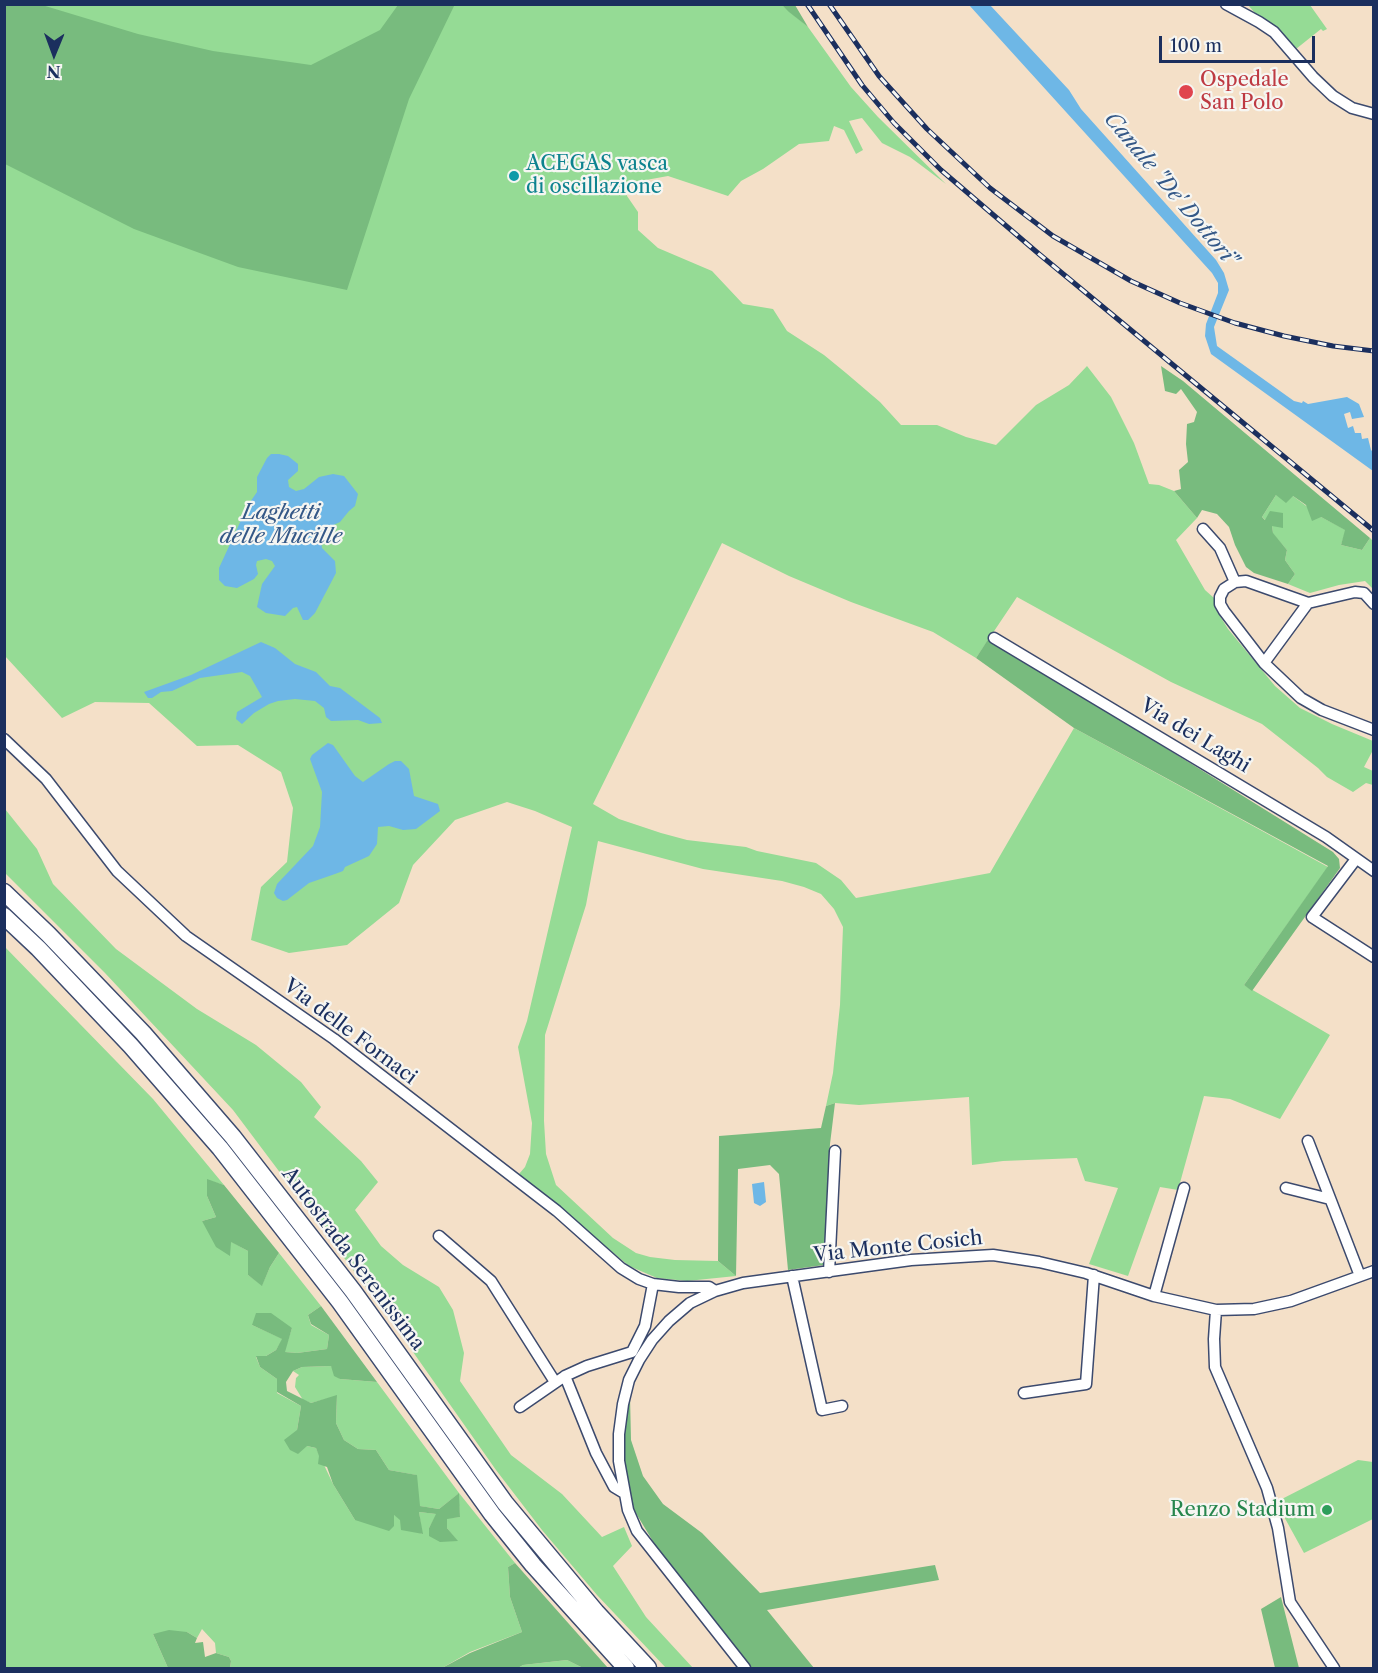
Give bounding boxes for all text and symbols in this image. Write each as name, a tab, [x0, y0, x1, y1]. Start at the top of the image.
north arrow	[24, 24, 84, 84]
scale bar	[1162, 24, 1318, 62]
text: 100 m	[1170, 35, 1222, 57]
text: N	[47, 62, 61, 82]
place label: Ospedale San Polo	[1200, 68, 1289, 115]
marker: Ospedale San Polo	[1177, 83, 1195, 101]
water label: Canale "De' Dottori"	[1098, 107, 1242, 271]
place label: ACEGAS vasca di oscillazione	[526, 152, 668, 199]
marker: ACEGAS vasca di oscillazione	[507, 169, 521, 183]
water label: Laghetti delle Mucille	[220, 500, 342, 550]
street label: Via dei Laghi	[1136, 694, 1254, 778]
street label: Via delle Fornaci	[279, 974, 421, 1090]
street label: Autostrada Serenissima	[276, 1163, 430, 1355]
street label: Via Monte Cosich	[812, 1226, 984, 1268]
place label: Renzo Stadium	[1170, 1498, 1315, 1522]
marker: Renzo Stadium	[1320, 1503, 1334, 1517]

